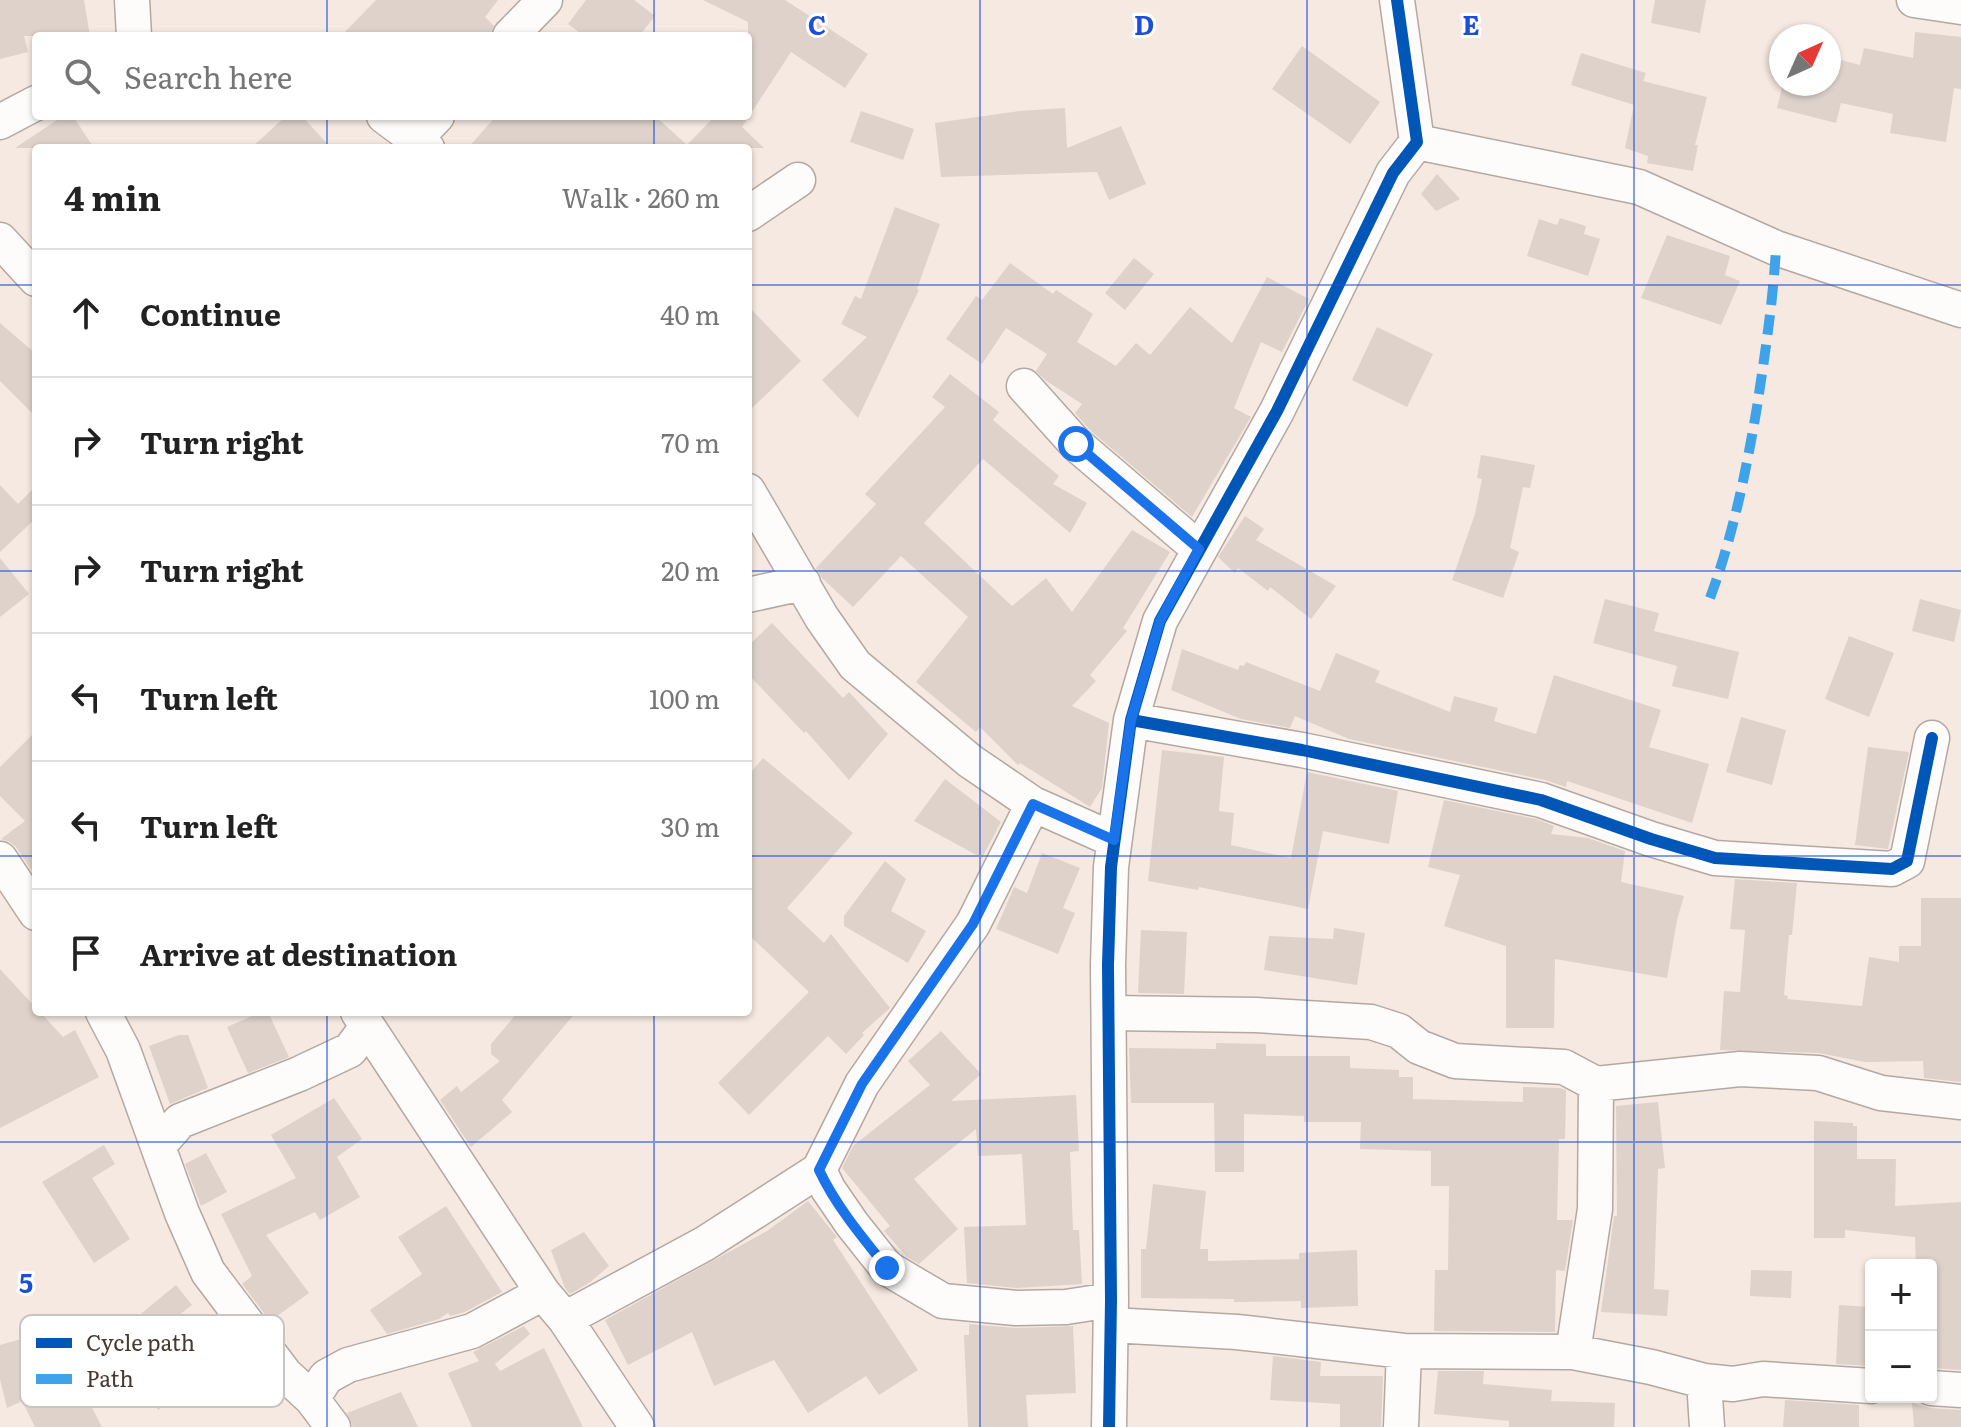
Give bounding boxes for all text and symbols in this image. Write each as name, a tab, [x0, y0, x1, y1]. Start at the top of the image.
text: C	[808, 4, 826, 43]
text: D	[1134, 4, 1154, 43]
text: E	[1462, 4, 1480, 43]
north arrow	[1769, 24, 1841, 96]
search box	[32, 32, 752, 120]
icon: search	[60, 54, 104, 98]
text: Search here	[124, 54, 292, 98]
text: 4 min	[64, 171, 161, 221]
text: Walk · 260 m	[562, 177, 720, 216]
icon: ahead	[64, 291, 108, 335]
text: Continue	[140, 291, 281, 335]
text: 40 m	[660, 294, 720, 333]
icon: right	[64, 419, 108, 463]
text: Turn right	[140, 419, 304, 463]
text: 70 m	[661, 422, 720, 461]
route start	[1058, 426, 1094, 462]
icon: right	[64, 547, 108, 591]
text: Turn right	[140, 547, 304, 591]
text: 20 m	[661, 550, 720, 589]
icon: left	[64, 675, 108, 719]
text: Turn left	[140, 675, 278, 719]
text: 100 m	[649, 678, 720, 717]
icon: left	[64, 803, 108, 847]
text: Turn left	[140, 803, 278, 847]
text: 30 m	[660, 806, 720, 845]
icon: arrive	[64, 931, 108, 975]
text: Arrive at destination	[140, 931, 457, 975]
route end	[869, 1250, 905, 1286]
map controls	[1865, 1259, 1937, 1403]
button: +	[1865, 1259, 1937, 1331]
text: 5	[19, 1262, 33, 1301]
legend	[20, 1315, 284, 1407]
text: Cycle path	[86, 1325, 195, 1358]
button: −	[1865, 1331, 1937, 1403]
text: Path	[86, 1361, 134, 1394]

